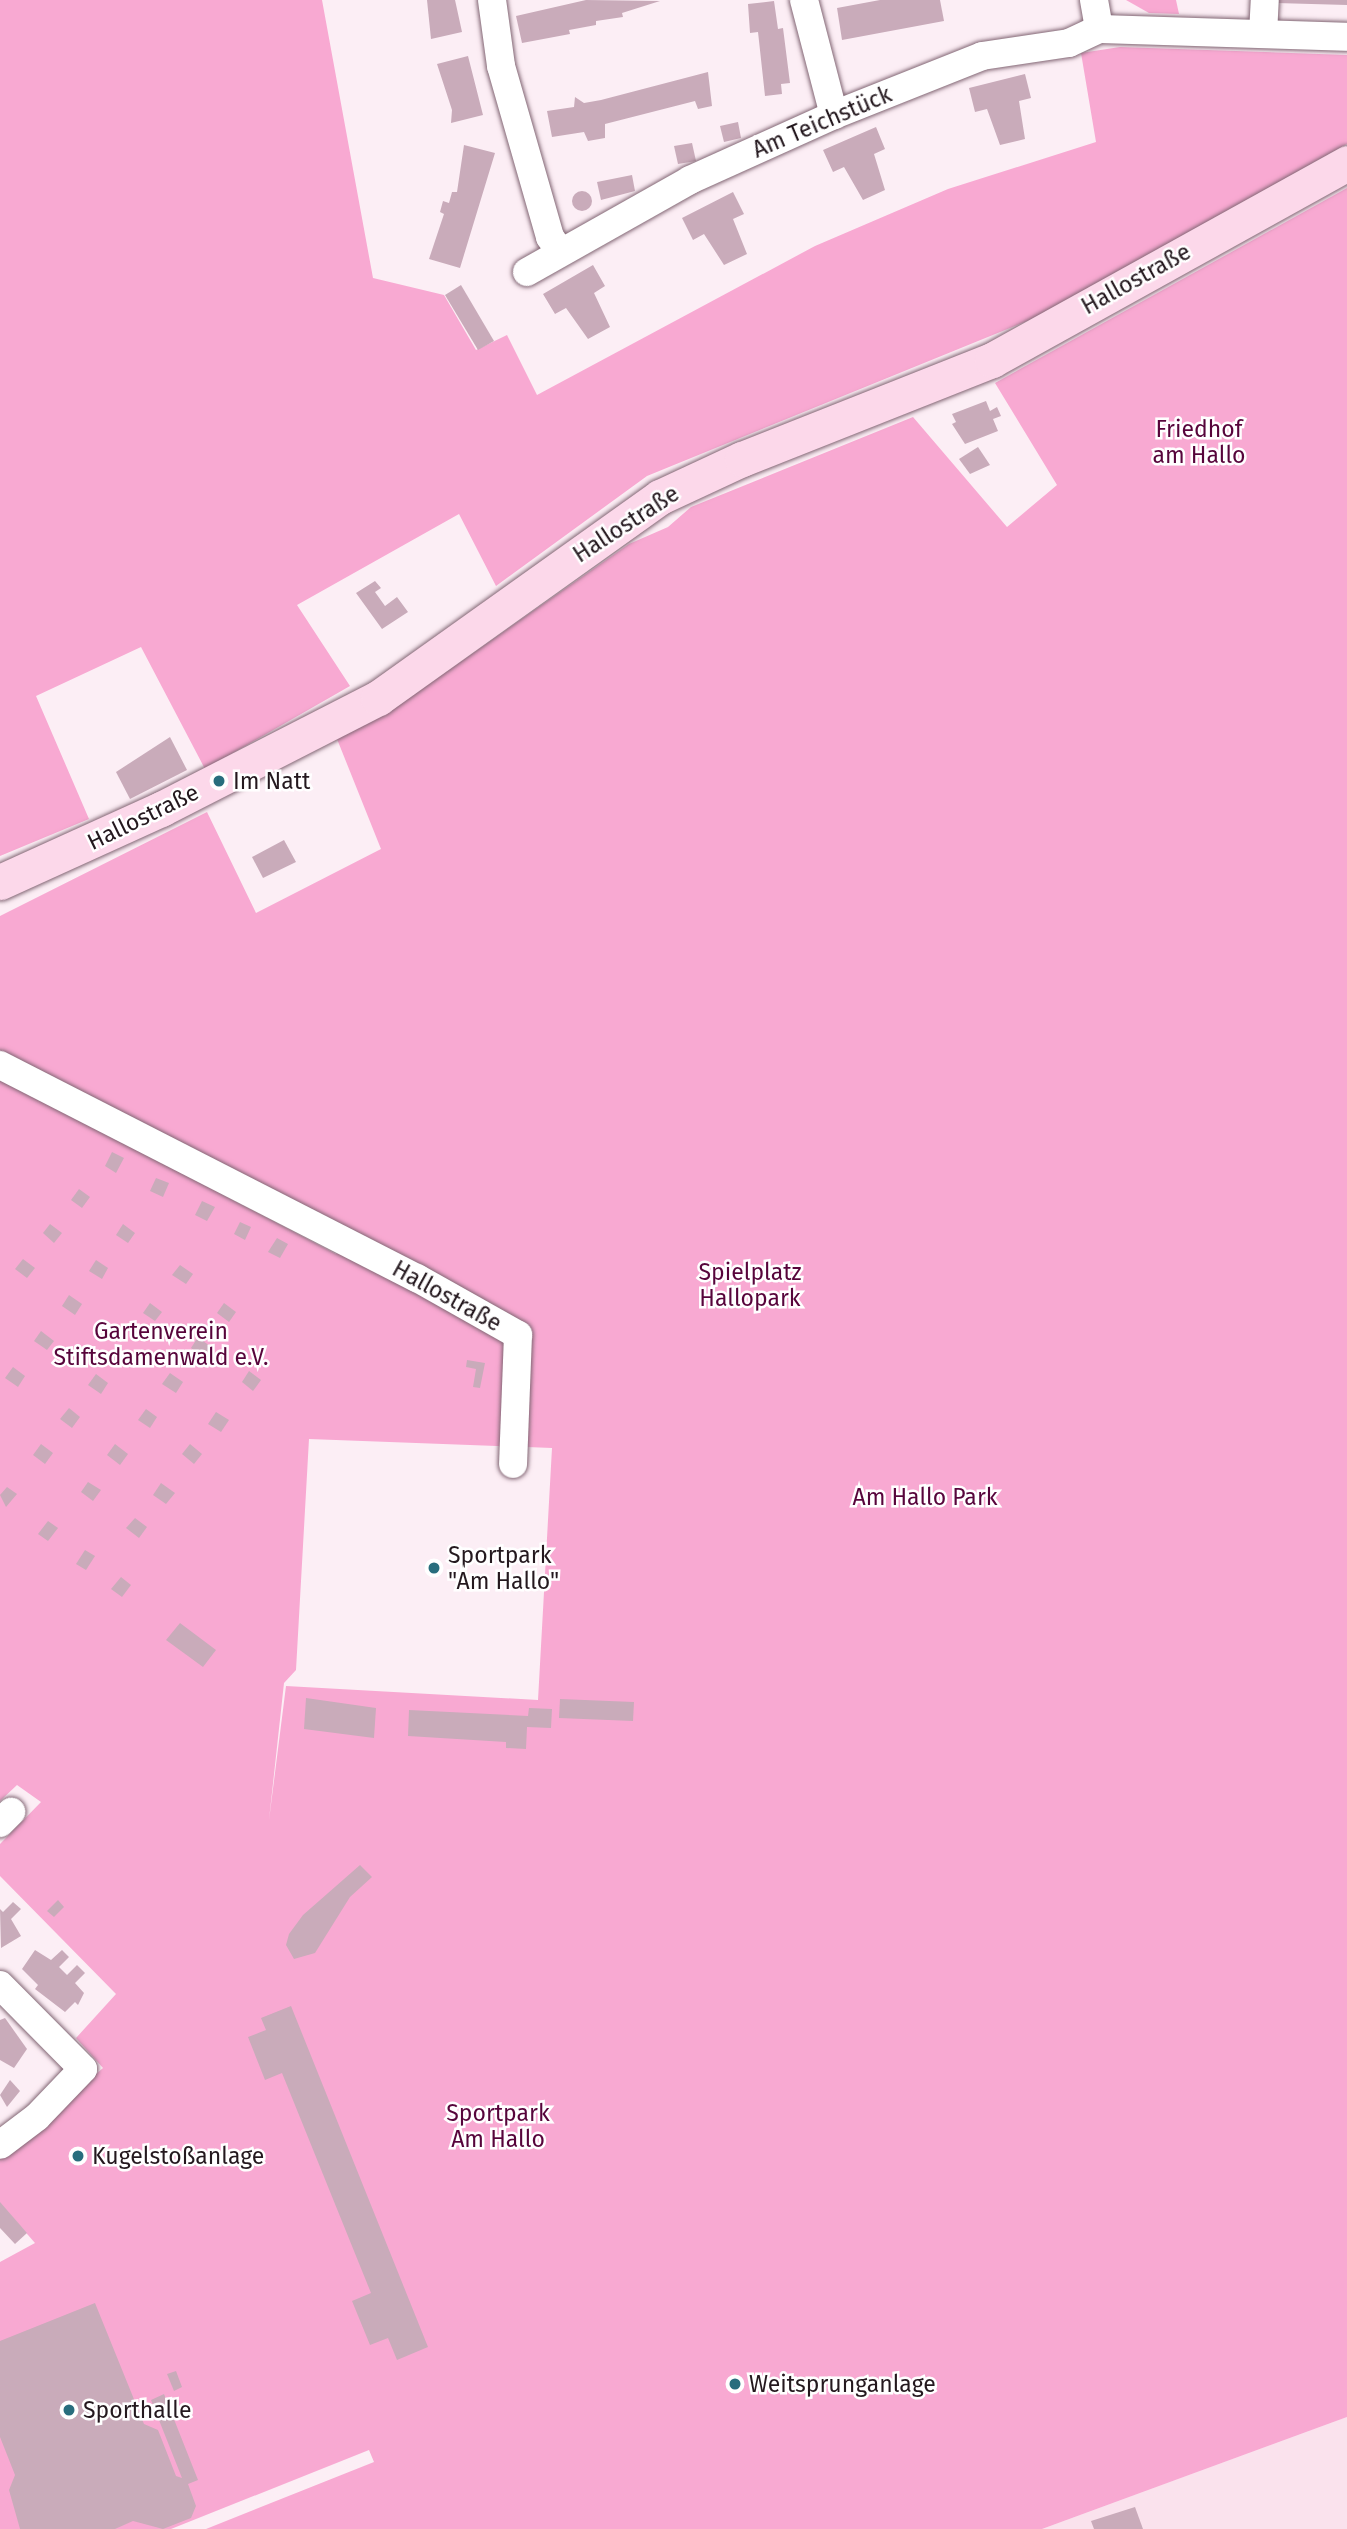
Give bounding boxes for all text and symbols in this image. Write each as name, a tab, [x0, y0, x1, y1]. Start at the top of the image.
street label: Am Teichstück	[748, 80, 896, 164]
street label: Hallostraße	[1077, 238, 1195, 320]
park label: Friedhof am Hallo	[1152, 415, 1246, 469]
street label: Hallostraße	[568, 480, 684, 568]
place label: Im Natt	[233, 767, 310, 795]
marker: Im Natt	[211, 773, 227, 789]
street label: Hallostraße	[83, 778, 203, 856]
street label: Hallostraße	[388, 1255, 506, 1337]
park label: Spielplatz Hallopark	[698, 1258, 802, 1312]
park label: Gartenverein Stiftsdamenwald e.V.	[54, 1317, 268, 1371]
park label: Am Hallo Park	[852, 1483, 998, 1511]
place label: Sportpark "Am Hallo"	[448, 1541, 559, 1595]
marker: Sportpark "Am Hallo"	[426, 1560, 442, 1576]
park label: Sportpark Am Hallo	[446, 2099, 550, 2153]
place label: Kugelstoßanlage	[92, 2142, 264, 2170]
marker: Kugelstoßanlage	[70, 2148, 86, 2164]
place label: Weitsprunganlage	[749, 2370, 936, 2398]
marker: Weitsprunganlage	[727, 2376, 743, 2392]
place label: Sporthalle	[83, 2396, 191, 2424]
marker: Sporthalle	[61, 2402, 77, 2418]

